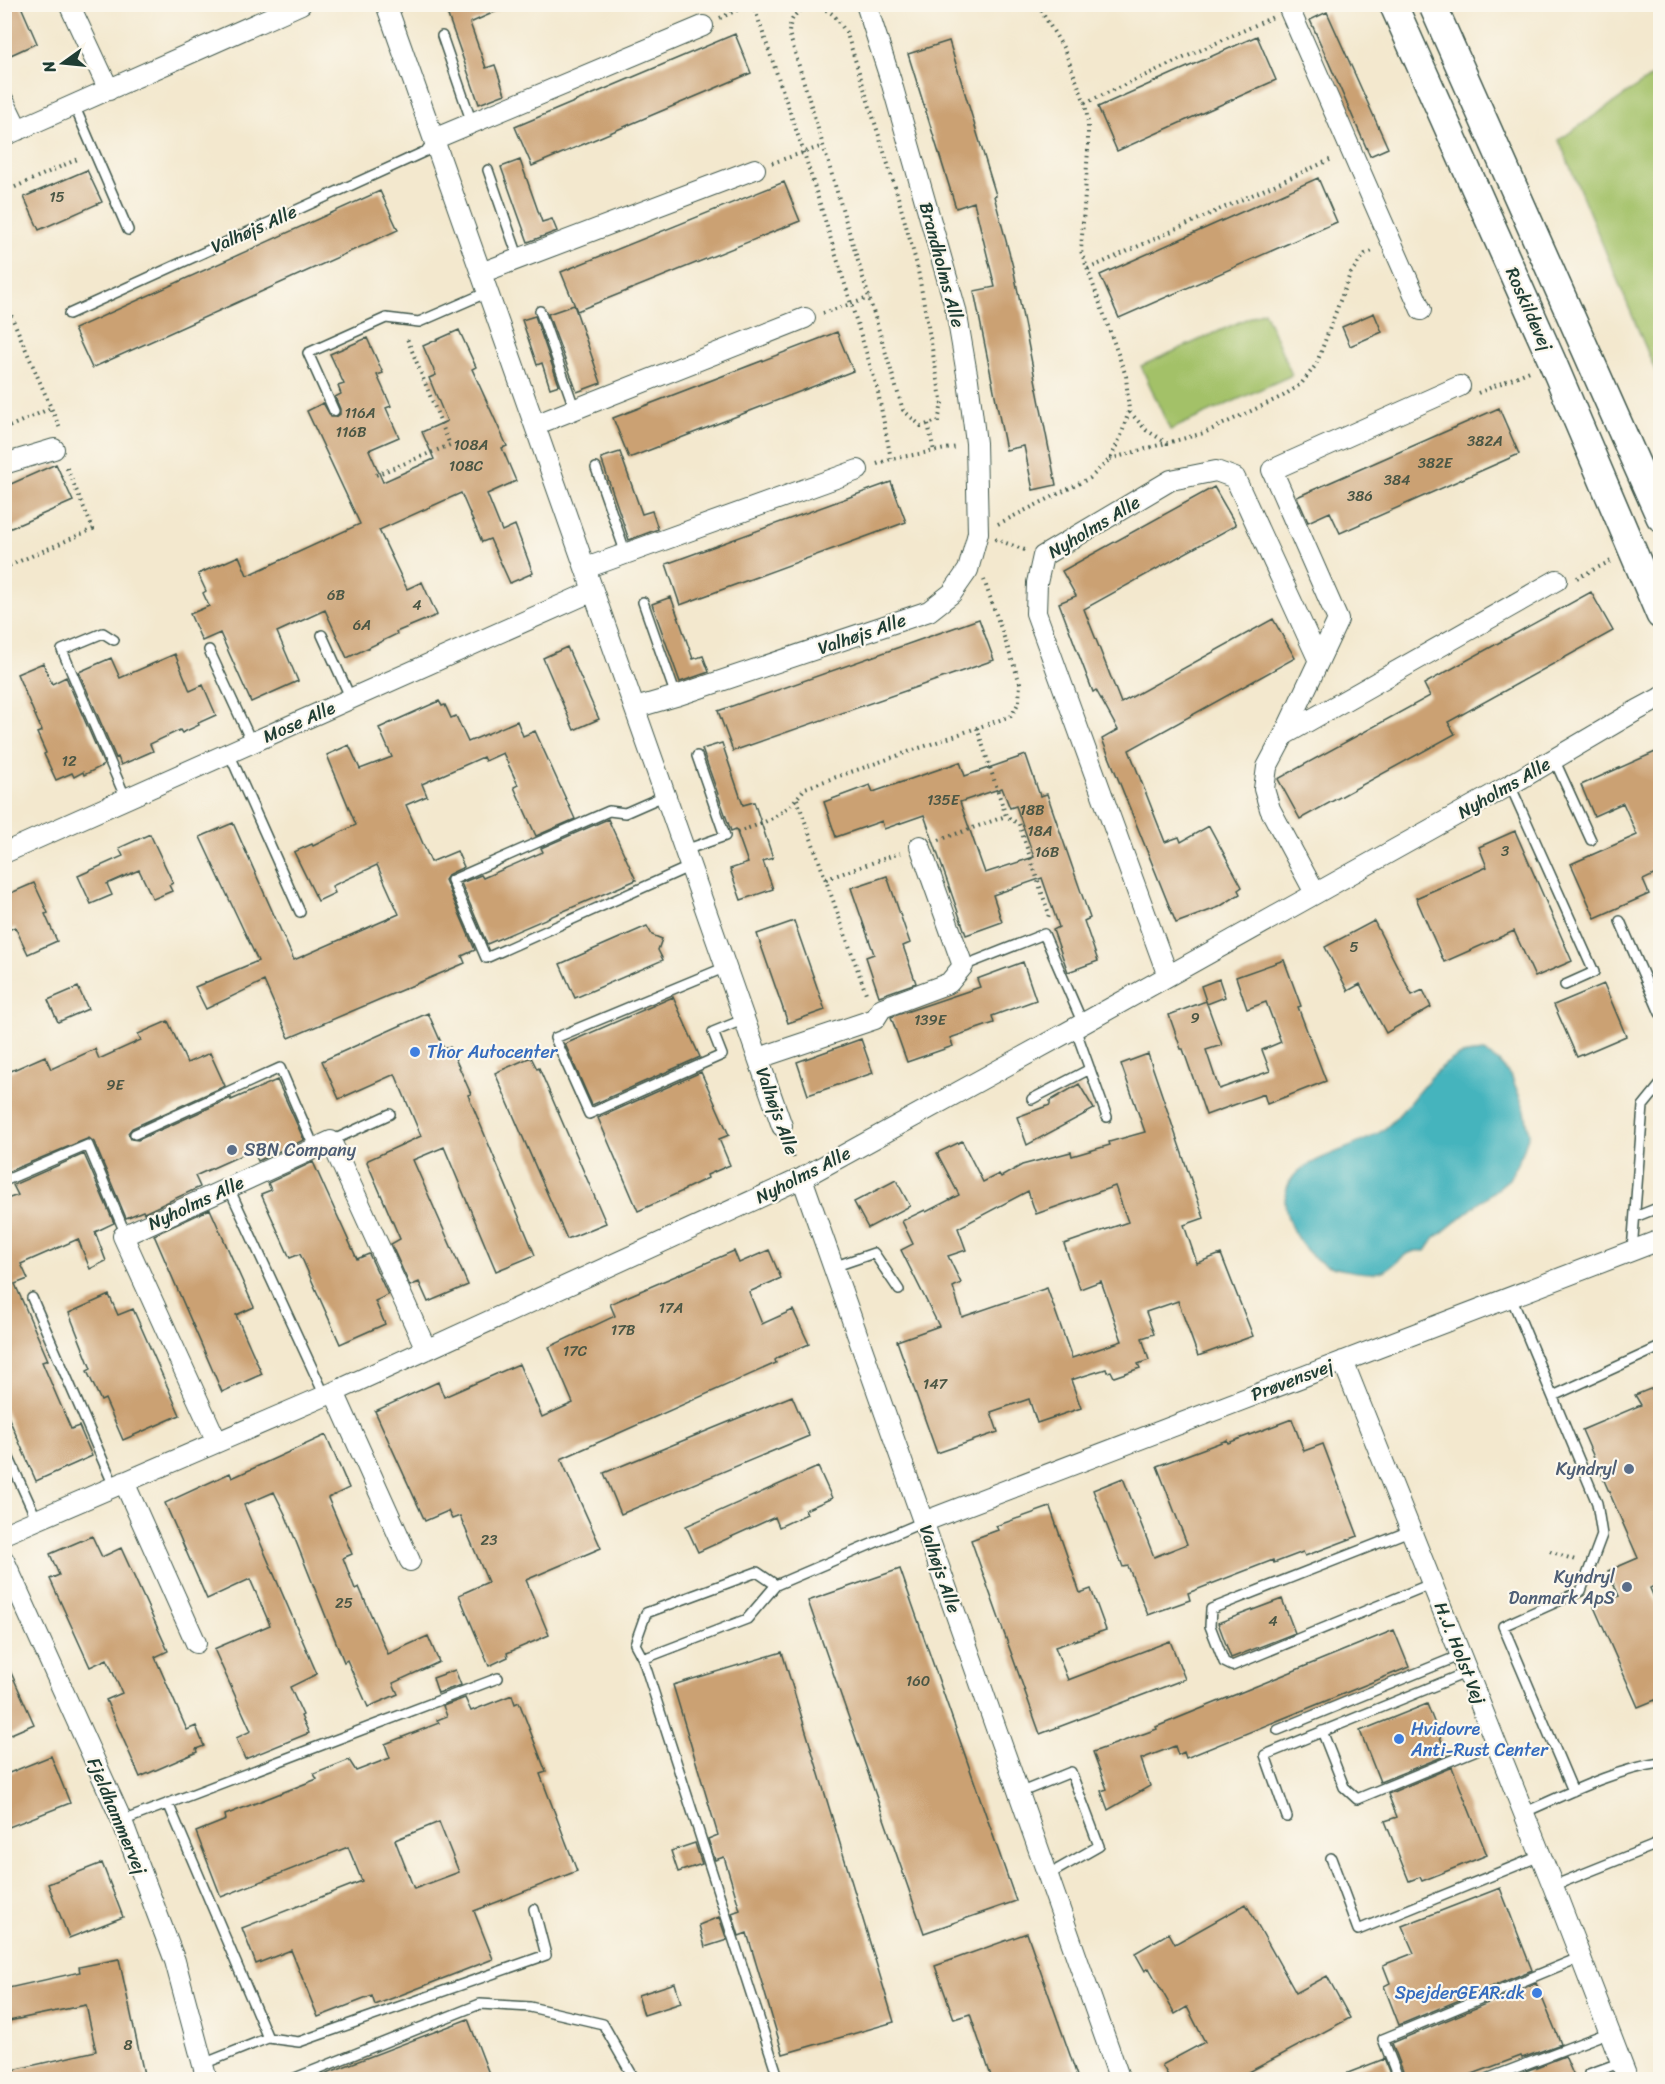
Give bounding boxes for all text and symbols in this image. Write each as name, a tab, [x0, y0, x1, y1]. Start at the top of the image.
north arrow	[33, 33, 93, 93]
text: N	[33, 57, 65, 77]
house number: 15	[49, 184, 65, 210]
street label: Valhøjs Alle	[206, 196, 302, 262]
street label: Brandholms Alle	[910, 199, 974, 331]
street label: Roskildevej	[1496, 262, 1562, 357]
house number: 116A	[344, 400, 376, 426]
house number: 116B	[336, 419, 367, 445]
house number: 382A	[1467, 428, 1503, 454]
house number: 108A	[454, 432, 488, 458]
house number: 382E	[1418, 450, 1454, 476]
house number: 108C	[449, 453, 484, 479]
house number: 384	[1384, 467, 1410, 493]
house number: 386	[1347, 483, 1373, 509]
street label: Nyholms Alle	[1041, 487, 1147, 567]
house number: 6B	[327, 582, 346, 608]
house number: 4	[412, 592, 422, 618]
street label: Valhøjs Alle	[813, 604, 911, 664]
house number: 6A	[353, 612, 371, 638]
street label: Mose Alle	[257, 692, 341, 752]
house number: 12	[61, 748, 77, 774]
street label: Nyholms Alle	[1451, 748, 1557, 828]
house number: 135E	[927, 787, 961, 813]
house number: 18B	[1020, 797, 1045, 823]
house number: 18A	[1027, 818, 1053, 844]
house number: 3	[1501, 838, 1509, 864]
house number: 16B	[1035, 839, 1060, 865]
house number: 5	[1349, 934, 1359, 960]
house number: 9	[1190, 1005, 1200, 1031]
house number: 139E	[914, 1007, 948, 1033]
place label: Thor Autocenter	[427, 1036, 559, 1068]
marker: Thor Autocenter	[408, 1045, 422, 1059]
street label: Valhøjs Alle	[746, 1062, 808, 1160]
house number: 9E	[106, 1072, 125, 1098]
place label: SBN Company	[244, 1134, 357, 1166]
street label: Nyholms Alle	[750, 1137, 856, 1213]
marker: SBN Company	[225, 1143, 239, 1157]
street label: Nyholms Alle	[142, 1167, 250, 1239]
house number: 17A	[659, 1295, 683, 1321]
house number: 17B	[611, 1317, 636, 1343]
house number: 17C	[563, 1338, 588, 1364]
street label: Prøvensvej	[1246, 1349, 1339, 1410]
house number: 147	[923, 1371, 949, 1397]
place label: Kyndryl	[1556, 1453, 1618, 1485]
marker: Kyndryl	[1622, 1462, 1636, 1476]
street label: Valhøjs Alle	[910, 1520, 970, 1618]
house number: 23	[481, 1527, 497, 1553]
place label: Kyndryl Danmark ApS	[1508, 1561, 1616, 1614]
marker: Kyndryl Danmark ApS	[1620, 1580, 1634, 1594]
house number: 25	[335, 1590, 353, 1616]
street label: H.J. Holst Vej	[1425, 1597, 1495, 1709]
house number: 4	[1268, 1608, 1278, 1634]
house number: 160	[906, 1668, 930, 1694]
place label: Hvidovre Anti-Rust Center	[1410, 1713, 1549, 1766]
marker: Hvidovre Anti-Rust Center	[1392, 1732, 1406, 1746]
street label: Fjeldhammervej	[78, 1752, 156, 1880]
place label: SpejderGEAR.dk	[1395, 1977, 1525, 2009]
marker: SpejderGEAR.dk	[1530, 1986, 1544, 2000]
house number: 8	[123, 2032, 133, 2058]

